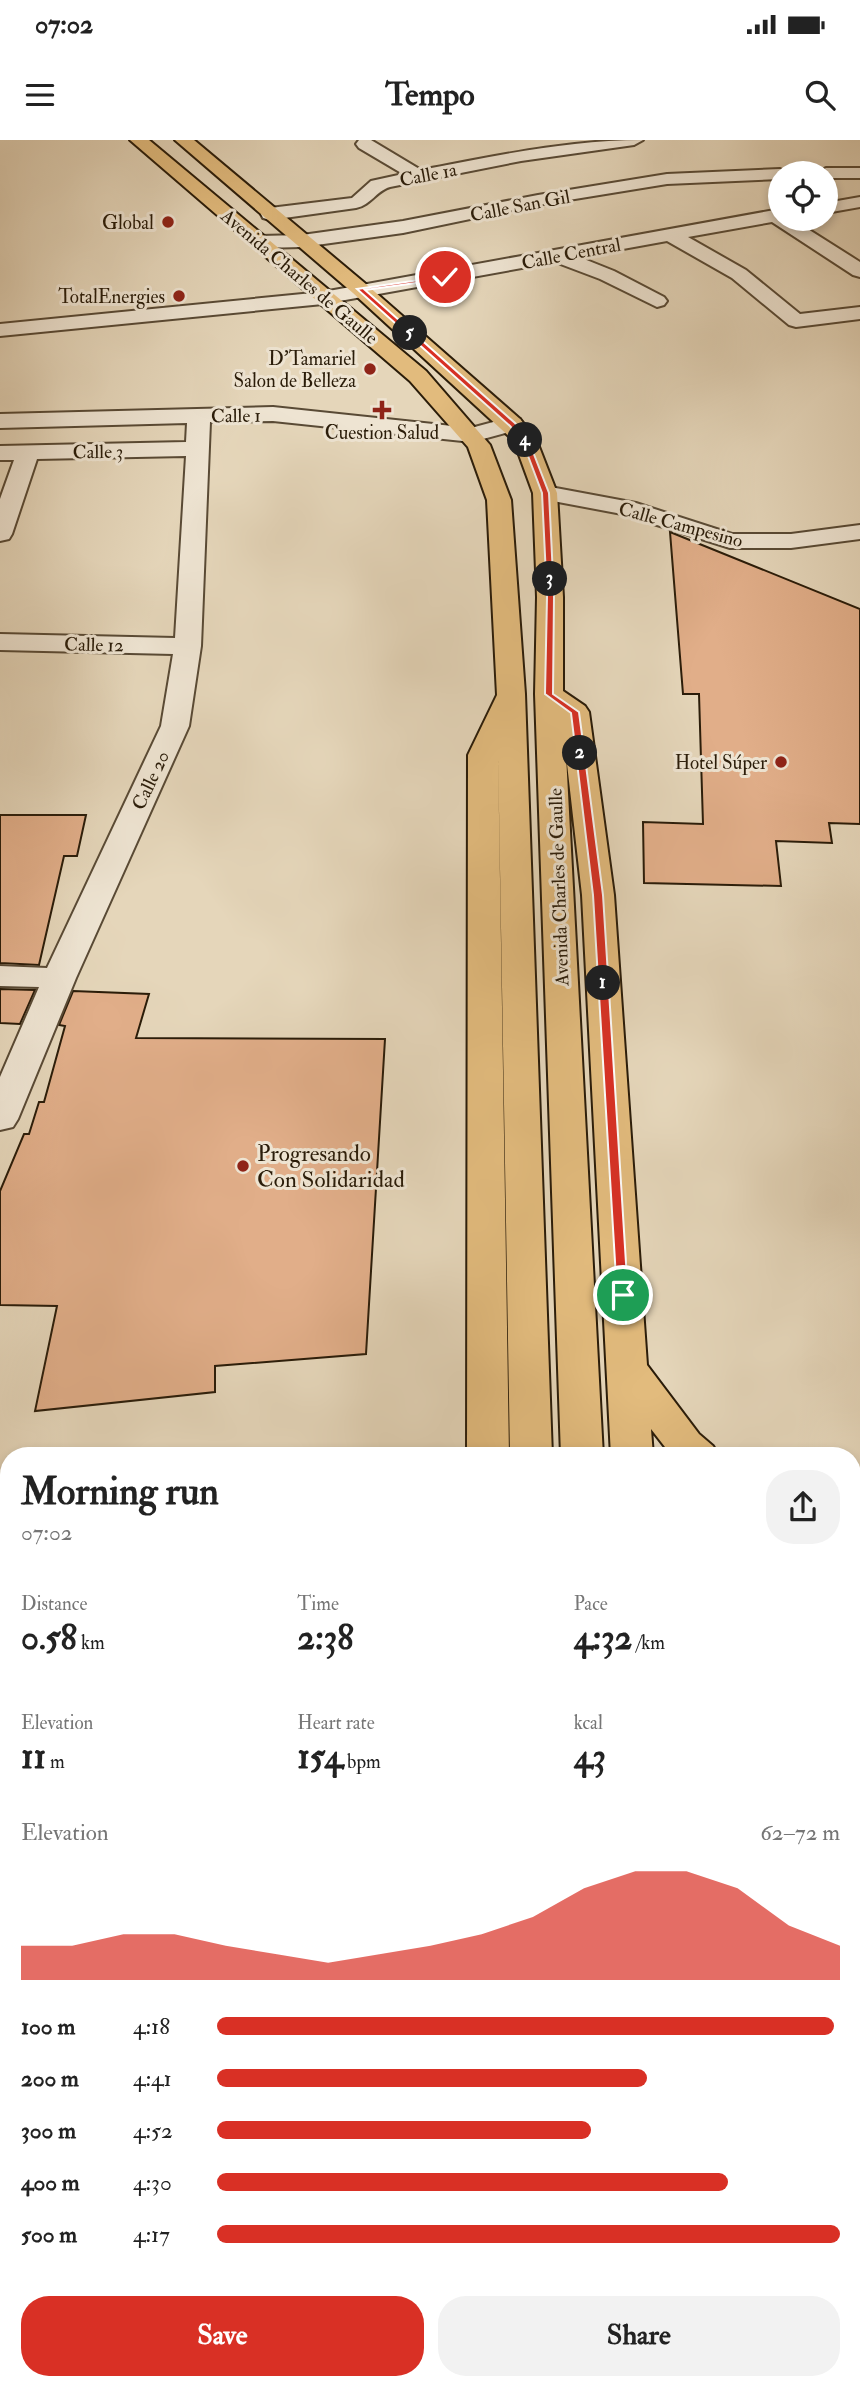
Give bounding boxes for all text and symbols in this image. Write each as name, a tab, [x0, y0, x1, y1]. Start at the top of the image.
text: 07:02	[35, 9, 93, 41]
text: Tempo	[385, 75, 475, 115]
icon: menu	[21, 76, 59, 114]
icon: search	[801, 76, 839, 114]
street label: Calle 1a	[398, 158, 459, 192]
map controls	[768, 161, 838, 231]
button: locate	[768, 161, 838, 231]
street label: Calle San Gil	[468, 185, 572, 227]
street label: Avenida Charles de Gaulle	[215, 203, 383, 350]
place label: Global	[102, 211, 154, 235]
marker: Global	[160, 214, 176, 230]
street label: Calle Central	[519, 233, 623, 275]
pin	[415, 247, 475, 307]
icon: check	[426, 258, 464, 296]
place label: TotalEnergies	[58, 285, 165, 309]
marker: TotalEnergies	[171, 288, 187, 304]
pin: 5	[392, 316, 428, 350]
text: 5	[405, 320, 414, 344]
place label: D'Tamariel Salon de Belleza	[234, 347, 356, 393]
marker: D'Tamariel Salon de Belleza	[362, 361, 378, 377]
marker: Cuestion Salud	[374, 402, 390, 418]
street label: Calle 1	[211, 404, 261, 428]
place label: Cuestion Salud	[325, 421, 440, 445]
pin: 4	[508, 422, 542, 458]
text: 4	[519, 427, 530, 451]
street label: Calle 3	[73, 440, 123, 464]
street label: Calle Campesino	[616, 497, 745, 554]
pin: 3	[532, 562, 568, 597]
text: 3	[546, 566, 553, 590]
street label: Calle 12	[64, 632, 124, 658]
pin: 2	[562, 736, 598, 770]
text: 2	[575, 740, 584, 764]
street label: Calle 20	[127, 747, 175, 814]
place label: Hotel Súper	[675, 751, 767, 776]
marker: Hotel Súper	[773, 754, 789, 770]
street label: Avenida Charles de Gaulle	[544, 788, 574, 987]
pin: 1	[586, 966, 620, 1000]
text: 1	[599, 970, 606, 994]
place label: Progresando Con Solidaridad	[257, 1139, 405, 1194]
marker: Progresando Con Solidaridad	[235, 1158, 251, 1174]
pin	[593, 1265, 653, 1325]
icon: arrive	[604, 1276, 642, 1314]
text: Morning run	[21, 1468, 219, 1516]
button: share	[766, 1470, 840, 1544]
text: 07:02	[21, 1518, 73, 1547]
text: Distance	[21, 1592, 87, 1616]
text: Time	[297, 1592, 339, 1616]
text: Pace	[574, 1592, 608, 1616]
text: 0.58	[21, 1616, 77, 1660]
text: 2:38	[297, 1616, 354, 1660]
text: 4:32	[574, 1616, 632, 1660]
text: km	[77, 1631, 105, 1655]
text: /km	[632, 1631, 665, 1655]
text: Elevation	[21, 1711, 93, 1735]
text: Heart rate	[297, 1711, 375, 1735]
text: kcal	[574, 1711, 603, 1735]
text: 11	[21, 1735, 46, 1779]
text: 154	[297, 1735, 343, 1779]
text: 43	[574, 1735, 606, 1779]
text: m	[46, 1750, 65, 1774]
text: bpm	[343, 1750, 381, 1774]
text: Elevation	[21, 1818, 109, 1847]
text: 62–72 m	[760, 1818, 840, 1847]
text: 100 m	[21, 2012, 75, 2041]
text: 4:18	[133, 2012, 170, 2041]
text: 200 m	[21, 2064, 79, 2093]
text: 4:41	[133, 2064, 172, 2093]
text: 300 m	[21, 2116, 76, 2145]
text: 4:52	[133, 2116, 173, 2145]
text: 400 m	[21, 2168, 80, 2197]
text: 4:30	[133, 2168, 172, 2197]
text: 500 m	[21, 2220, 77, 2249]
text: 4:17	[133, 2220, 170, 2249]
button: Save	[21, 2296, 424, 2376]
button: Share	[438, 2296, 840, 2376]

